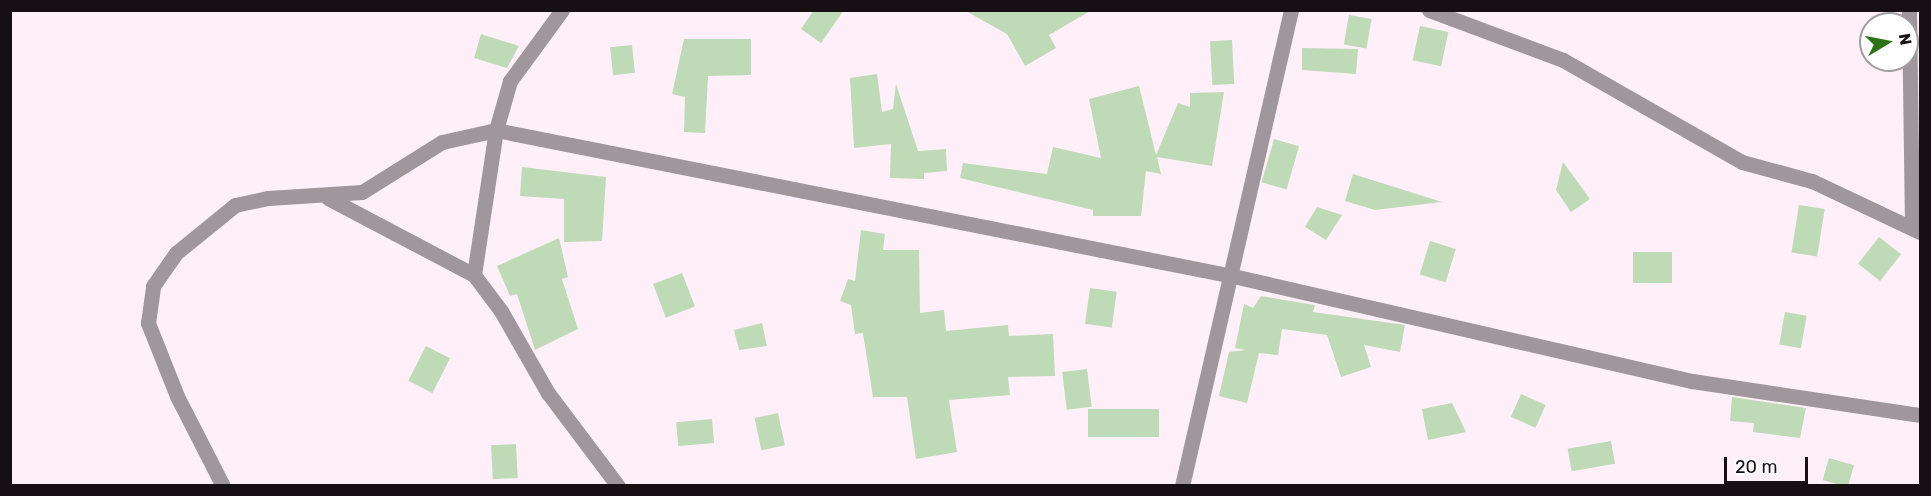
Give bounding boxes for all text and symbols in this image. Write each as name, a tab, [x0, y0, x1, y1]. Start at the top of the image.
north arrow	[1859, 12, 1919, 72]
text: N	[1895, 32, 1916, 46]
scale bar	[1727, 445, 1811, 483]
text: 20 m	[1735, 456, 1777, 478]

